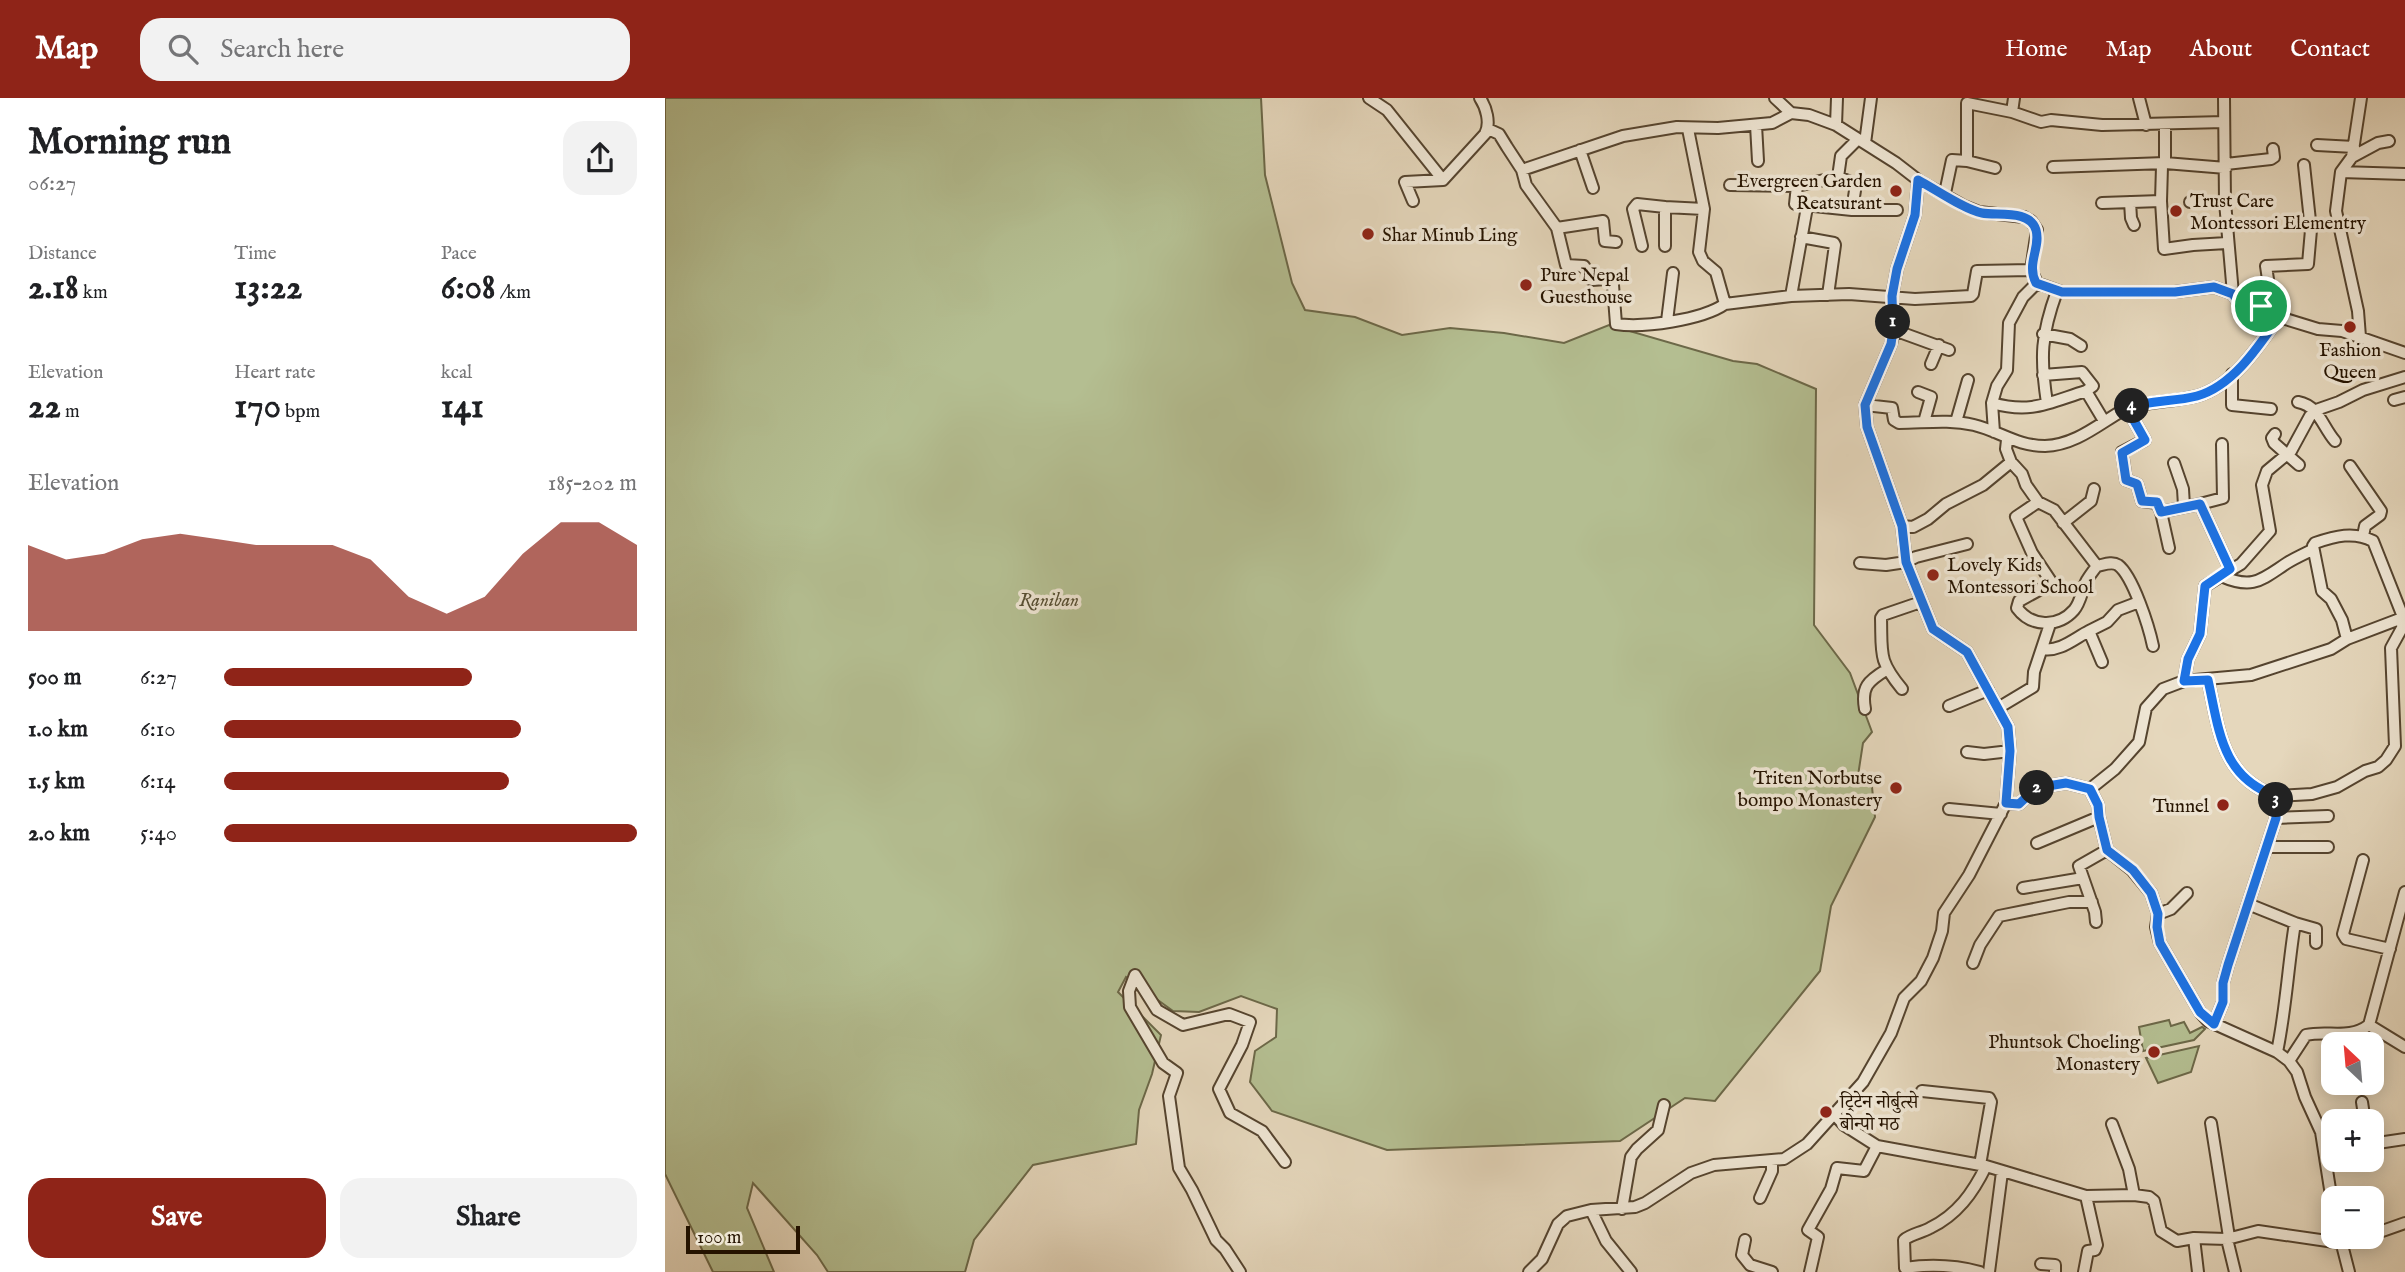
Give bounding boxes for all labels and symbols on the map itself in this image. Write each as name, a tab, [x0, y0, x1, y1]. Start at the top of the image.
place label: Evergreen Garden Reatsurant	[1737, 170, 1882, 216]
marker: Evergreen Garden Reatsurant	[1888, 183, 1904, 199]
place label: Trust Care Montessori Elementry	[2190, 190, 2367, 236]
marker: Trust Care Montessori Elementry	[2168, 203, 2184, 219]
place label: Shar Minub Ling	[1382, 224, 1518, 248]
marker: Shar Minub Ling	[1360, 226, 1376, 242]
place label: Pure Nepal Guesthouse	[1540, 264, 1633, 310]
pin	[2231, 276, 2291, 336]
marker: Pure Nepal Guesthouse	[1518, 277, 1534, 293]
pin: 1	[1875, 304, 1911, 340]
marker: Fashion Queen	[2342, 319, 2358, 335]
place label: Fashion Queen	[2319, 339, 2381, 385]
pin: 4	[2115, 388, 2149, 424]
place label: Lovely Kids Montessori School	[1947, 554, 2094, 600]
marker: Lovely Kids Montessori School	[1925, 567, 1941, 583]
park label: Raniban	[1019, 589, 1079, 613]
place label: Triten Norbutse bompo Monastery	[1738, 767, 1883, 813]
pin: 2	[2019, 770, 2055, 806]
marker: Triten Norbutse bompo Monastery	[1888, 780, 1904, 796]
pin: 3	[2259, 782, 2293, 818]
place label: Tunnel	[2153, 795, 2210, 819]
marker: Tunnel	[2215, 797, 2231, 813]
place label: Phuntsok Choeling Monastery	[1988, 1031, 2141, 1077]
north arrow	[2321, 1032, 2383, 1096]
marker: Phuntsok Choeling Monastery	[2146, 1044, 2162, 1060]
place label: ट्रिटेन नोर्बुत्से बोन्पो मठ	[1839, 1090, 1920, 1137]
marker: ट्रिटेन नोर्बुत्से बोन्पो मठ	[1818, 1104, 1834, 1120]
scale bar	[686, 1223, 800, 1255]

